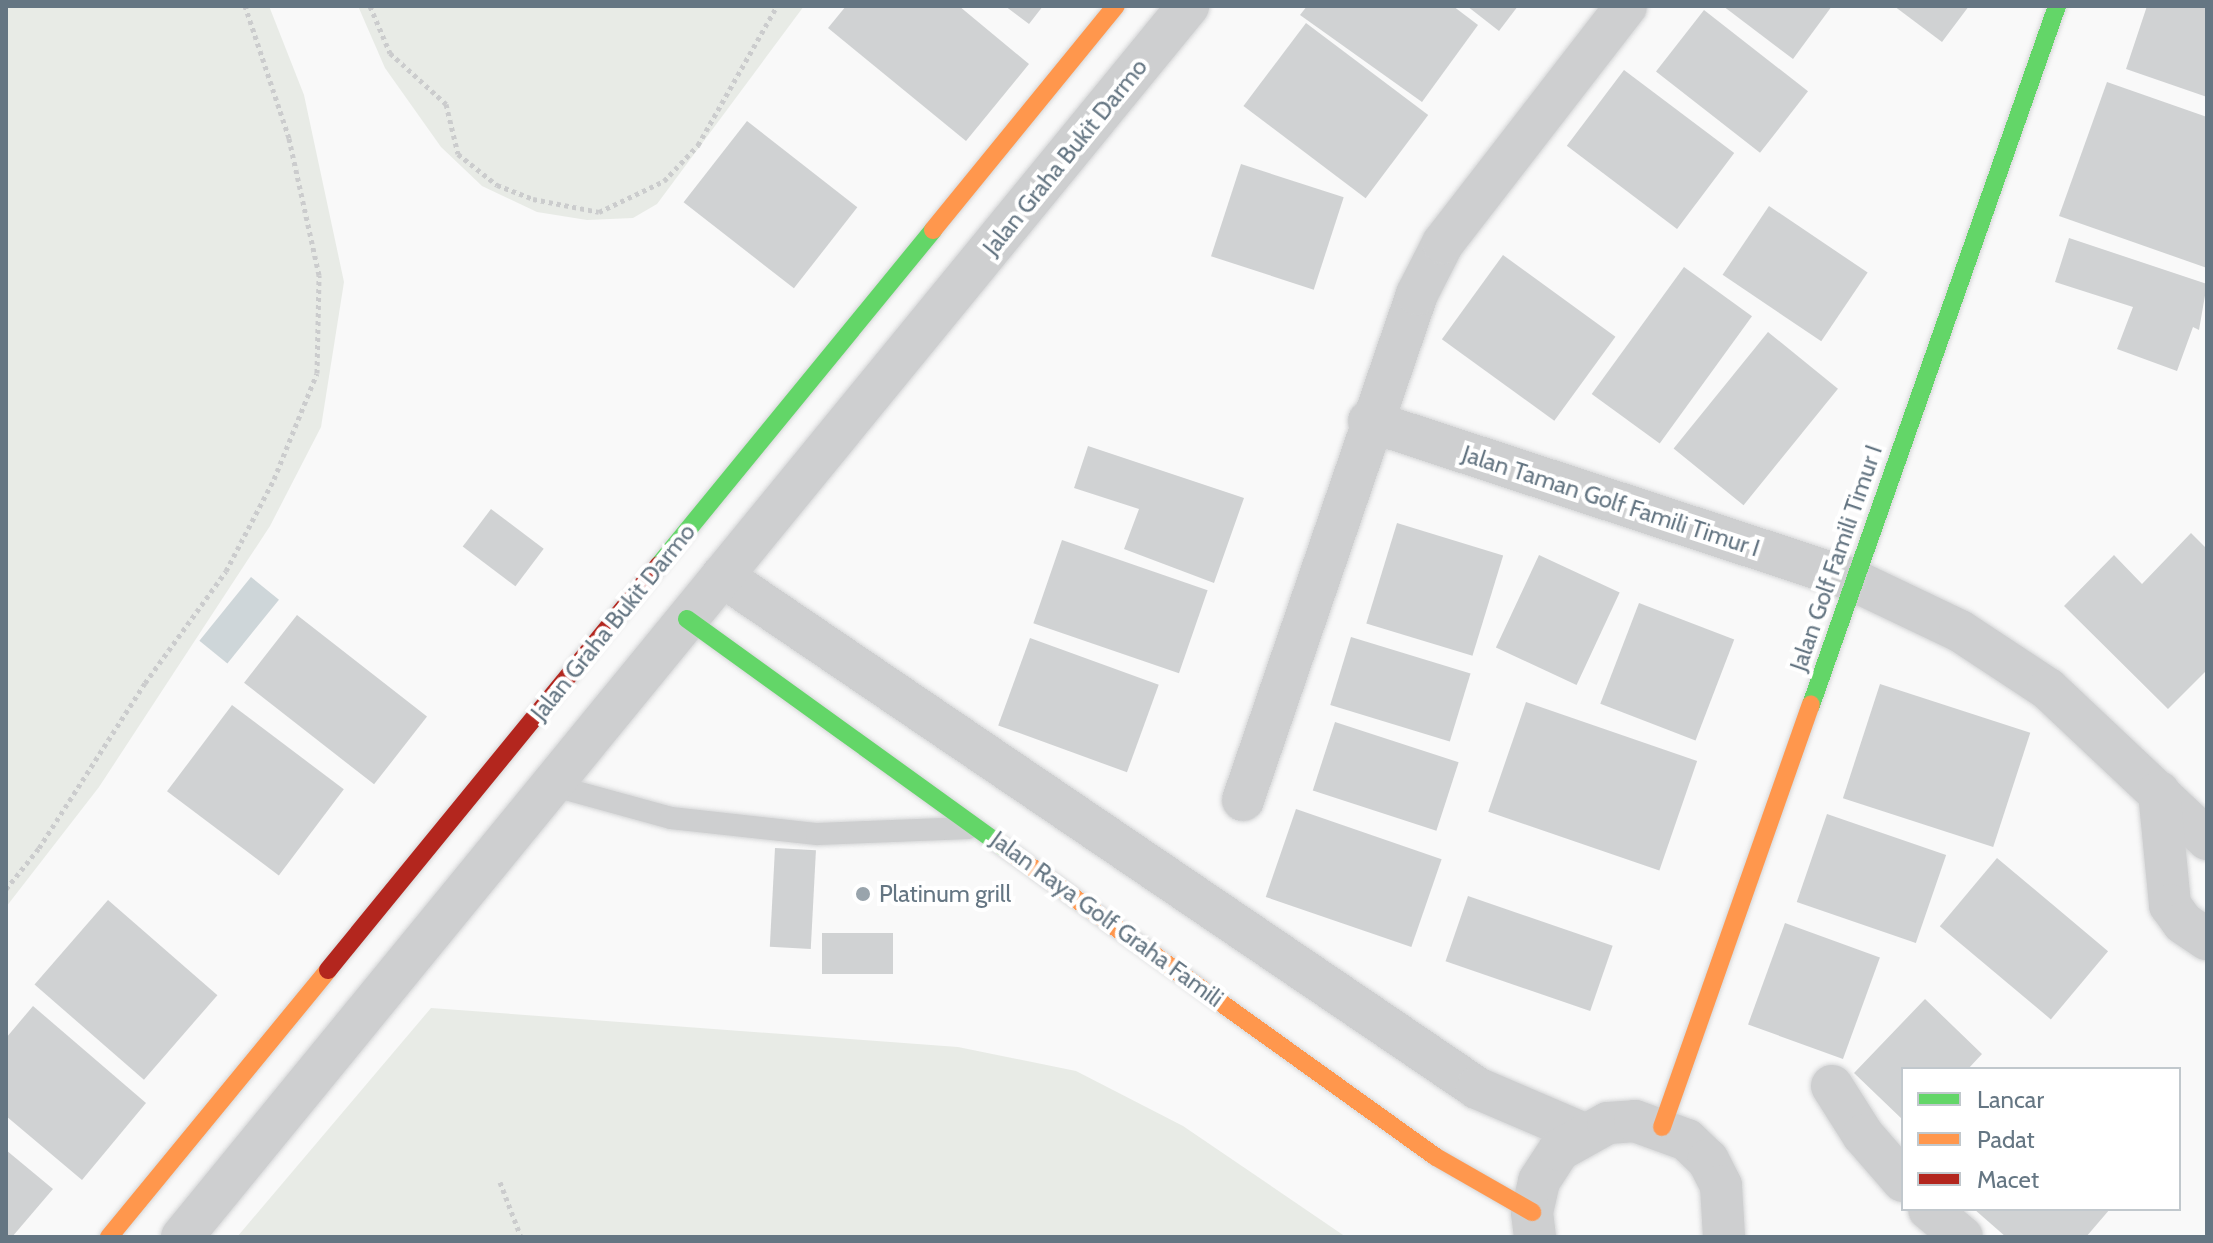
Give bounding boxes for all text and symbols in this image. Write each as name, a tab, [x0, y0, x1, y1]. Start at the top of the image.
street label: Jalan Graha Bukit Darmo	[977, 53, 1153, 261]
street label: Jalan Taman Golf Famili Timur I	[1459, 439, 1763, 563]
street label: Jalan Golf Famili Timur I	[1784, 441, 1888, 675]
street label: Jalan Graha Bukit Darmo	[525, 518, 701, 726]
street label: Jalan Raya Golf Graha Famili	[985, 825, 1229, 1013]
place label: Platinum grill	[879, 880, 1011, 908]
marker: Platinum grill	[854, 885, 872, 903]
legend	[1901, 1067, 2181, 1211]
text: Lancar	[1977, 1085, 2044, 1114]
text: Padat	[1977, 1125, 2035, 1154]
text: Macet	[1977, 1165, 2039, 1194]

